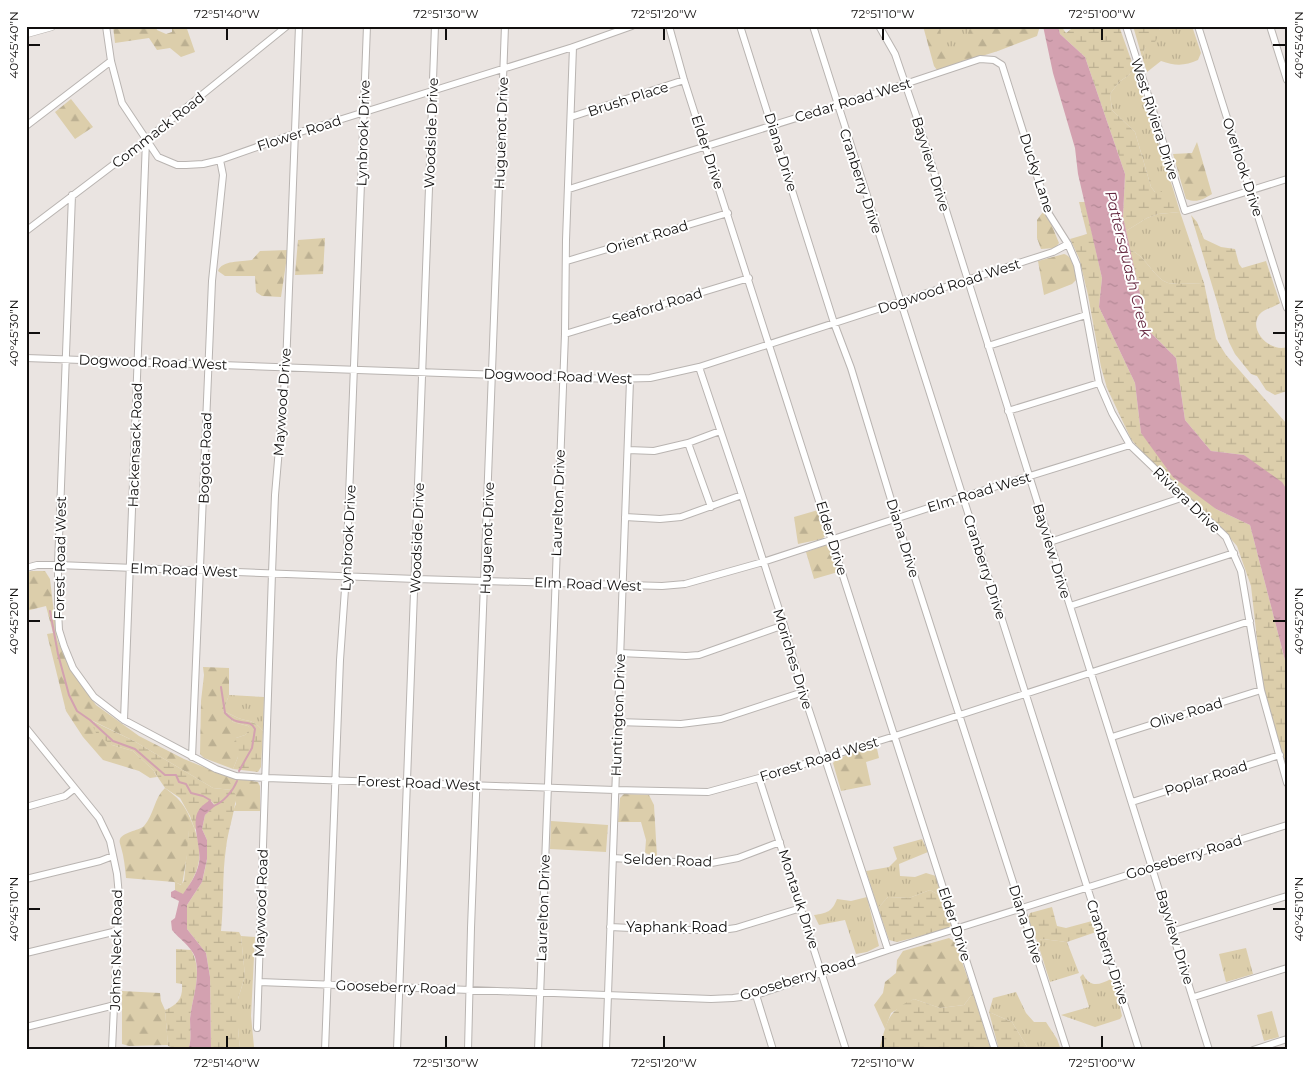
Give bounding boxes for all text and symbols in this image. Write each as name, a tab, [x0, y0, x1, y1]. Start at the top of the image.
text: 72°51'40"W	[194, 6, 260, 21]
text: 72°51'30"W	[413, 6, 479, 21]
text: 72°51'20"W	[631, 6, 697, 21]
text: 72°51'10"W	[851, 6, 915, 21]
text: 72°51'00"W	[1069, 6, 1135, 21]
text: 40°45'40"N	[6, 11, 21, 79]
text: 40°45'40"N	[1291, 11, 1306, 79]
street label: West Riviera Drive	[1127, 56, 1183, 182]
street label: Cedar Road West	[792, 74, 914, 126]
street label: Huguenot Drive	[490, 76, 512, 190]
street label: Woodside Drive	[420, 77, 442, 189]
street label: Brush Place	[585, 77, 671, 121]
street label: Lynbrook Drive	[352, 79, 374, 187]
street label: Commack Road	[108, 88, 208, 172]
street label: Diana Drive	[760, 110, 802, 194]
street label: Flower Road	[255, 111, 343, 155]
street label: Elder Drive	[688, 113, 728, 191]
street label: Bayview Drive	[908, 114, 954, 214]
street label: Overlook Drive	[1219, 115, 1267, 219]
street label: Cranberry Drive	[836, 126, 886, 236]
street label: Ducky Lane	[1016, 131, 1058, 215]
water label: Pattersquash Creek	[1101, 189, 1156, 340]
street label: Orient Road	[604, 216, 690, 258]
street label: Dogwood Road West	[875, 254, 1023, 318]
street label: Seaford Road	[610, 284, 704, 328]
text: 40°45'30"N	[6, 300, 21, 366]
text: 40°45'30"N	[1291, 300, 1306, 366]
street label: Maywood Drive	[269, 347, 295, 457]
street label: Dogwood Road West	[78, 350, 228, 374]
street label: Dogwood Road West	[483, 364, 633, 388]
street label: Hackensack Road	[124, 382, 146, 508]
street label: Bogota Road	[194, 412, 216, 504]
street label: Laurelton Drive	[547, 449, 569, 557]
street label: Riviera Drive	[1149, 463, 1225, 537]
street label: Elm Road West	[925, 468, 1033, 516]
street label: Huguenot Drive	[476, 481, 498, 595]
street label: Woodside Drive	[406, 482, 428, 594]
street label: Lynbrook Drive	[336, 484, 360, 592]
street label: Forest Road West	[50, 496, 70, 620]
street label: Diana Drive	[882, 496, 924, 580]
street label: Elder Drive	[812, 499, 852, 577]
street label: Bayview Drive	[1029, 501, 1075, 601]
street label: Cranberry Drive	[960, 512, 1010, 622]
street label: Elm Road West	[130, 559, 238, 581]
street label: Elm Road West	[534, 573, 642, 595]
text: 40°45'20"N	[6, 588, 21, 654]
text: 40°45'20"N	[1291, 588, 1306, 654]
street label: Moriches Drive	[769, 606, 817, 712]
street label: Huntington Drive	[607, 653, 629, 777]
street label: Olive Road	[1147, 693, 1225, 733]
street label: Forest Road West	[757, 732, 881, 786]
street label: Poplar Road	[1162, 756, 1250, 800]
street label: Forest Road West	[357, 772, 481, 794]
street label: Gooseberry Road	[1124, 831, 1244, 883]
street label: Montauk Drive	[774, 847, 824, 951]
street label: Maywood Road	[250, 849, 272, 957]
street label: Selden Road	[623, 849, 713, 871]
street label: Laurelton Drive	[532, 854, 554, 962]
text: 40°45'10"N	[6, 877, 21, 941]
text: 40°45'10"N	[1291, 877, 1306, 941]
street label: Diana Drive	[1005, 882, 1047, 966]
street label: Elder Drive	[935, 885, 975, 963]
street label: Bayview Drive	[1152, 887, 1198, 987]
street label: Johns Neck Road	[106, 889, 126, 1012]
street label: Cranberry Drive	[1083, 897, 1133, 1007]
street label: Yaphank Road	[626, 918, 728, 936]
street label: Gooseberry Road	[738, 952, 858, 1004]
street label: Gooseberry Road	[335, 976, 457, 998]
text: 72°51'40"W	[194, 1055, 260, 1070]
text: 72°51'30"W	[413, 1055, 479, 1070]
text: 72°51'20"W	[631, 1055, 697, 1070]
text: 72°51'10"W	[851, 1055, 915, 1070]
text: 72°51'00"W	[1069, 1055, 1135, 1070]

